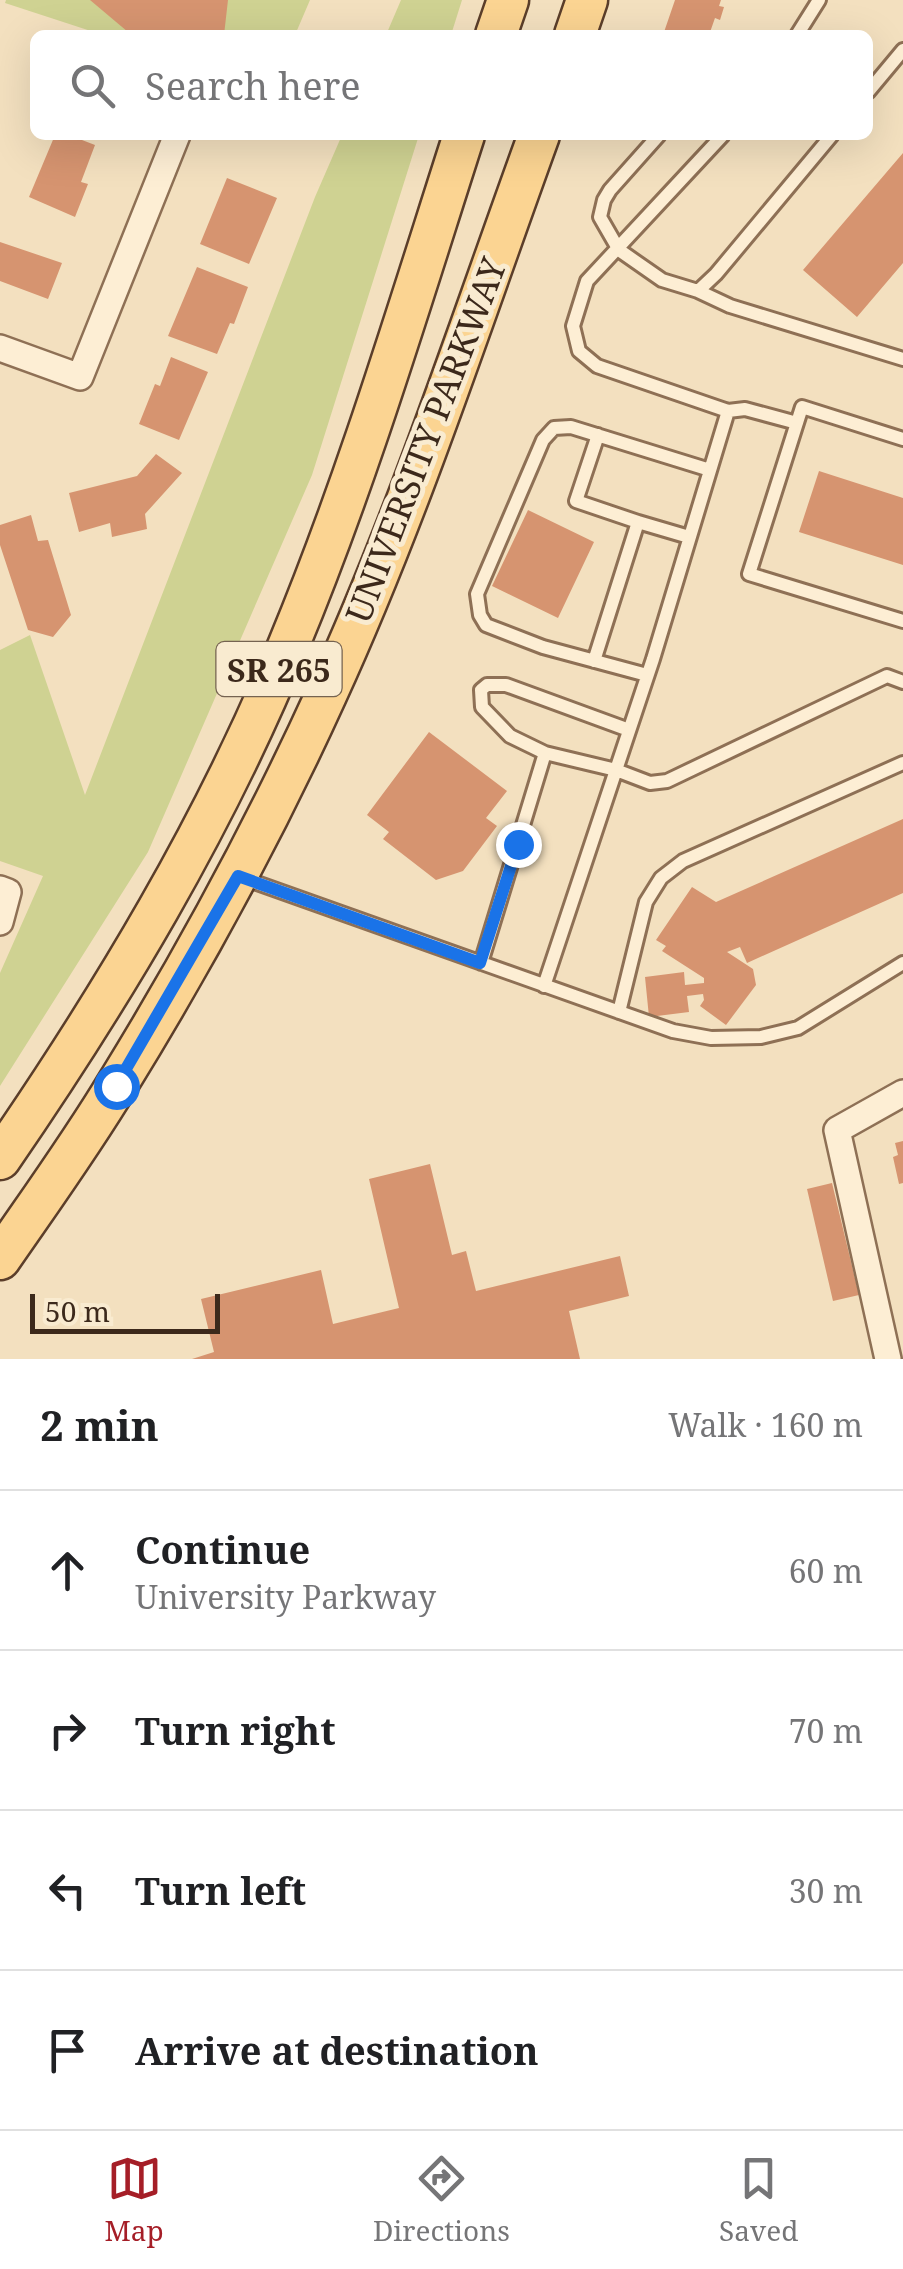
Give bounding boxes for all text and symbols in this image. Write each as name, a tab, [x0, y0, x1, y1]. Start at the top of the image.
search box	[30, 30, 873, 140]
icon: search	[65, 58, 120, 113]
text: Search here	[145, 59, 361, 111]
street label: UNIVERSITY PARKWAY	[334, 251, 516, 629]
road number: SR 265	[216, 642, 342, 696]
route end	[496, 822, 542, 868]
route start	[94, 1064, 140, 1110]
scale bar	[30, 1289, 220, 1334]
text: 50 m	[45, 1292, 110, 1330]
text: 2 min	[40, 1396, 159, 1453]
text: Walk · 160 m	[668, 1403, 863, 1446]
text: Continue	[135, 1523, 310, 1575]
icon: ahead	[40, 1543, 95, 1598]
text: 60 m	[789, 1549, 863, 1592]
text: University Parkway	[135, 1575, 436, 1618]
icon: right	[40, 1703, 95, 1758]
text: Turn right	[135, 1704, 336, 1756]
text: 70 m	[789, 1709, 863, 1752]
icon: left	[40, 1863, 95, 1918]
text: Turn left	[135, 1864, 306, 1916]
text: 30 m	[789, 1869, 863, 1912]
icon: arrive	[40, 2023, 95, 2078]
text: Arrive at destination	[135, 2024, 539, 2076]
tab: Map	[105, 2151, 164, 2249]
tab: Directions	[373, 2151, 510, 2249]
tab: Saved	[719, 2151, 798, 2249]

